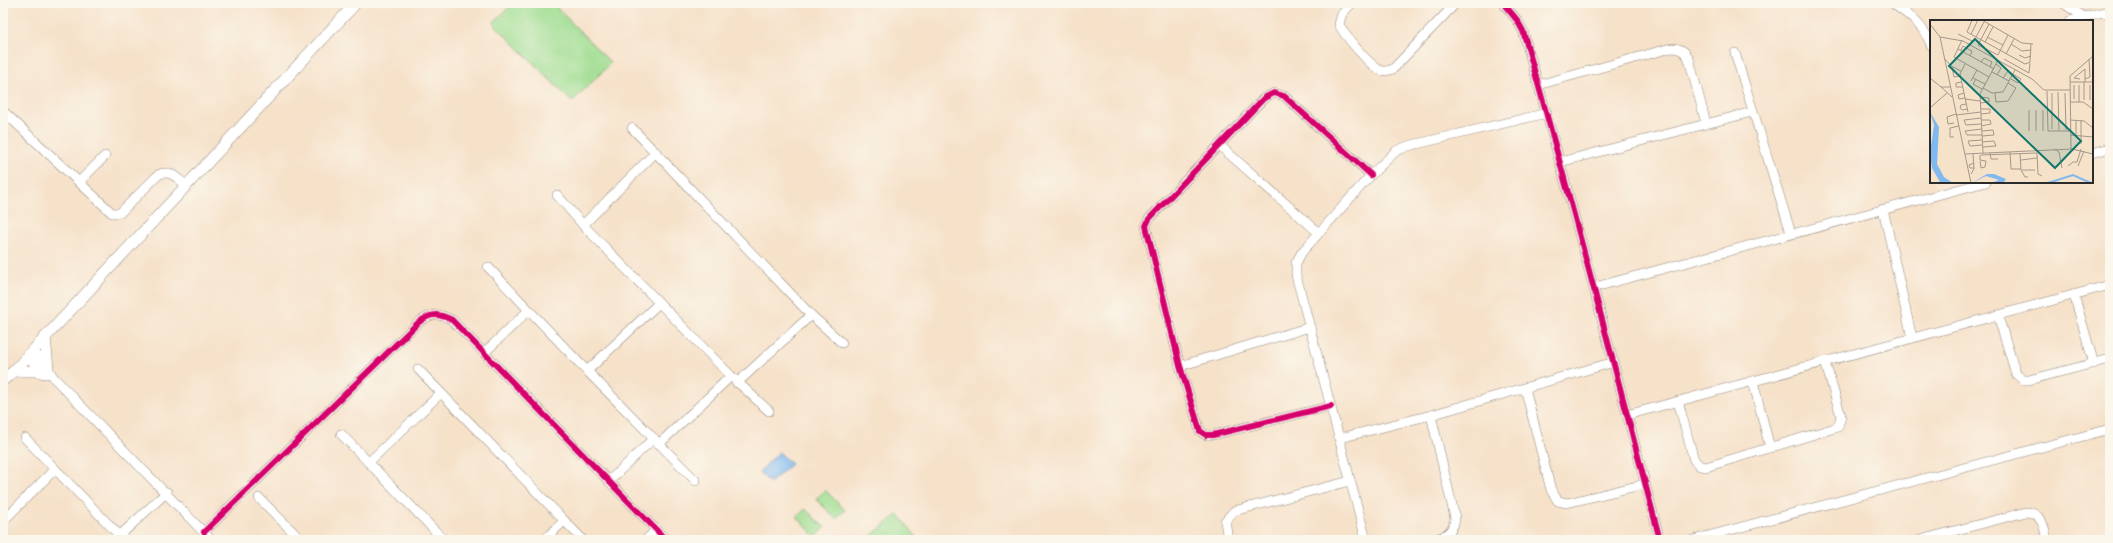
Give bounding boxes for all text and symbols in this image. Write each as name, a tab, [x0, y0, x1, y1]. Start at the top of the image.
inset map	[1930, 20, 2093, 183]

